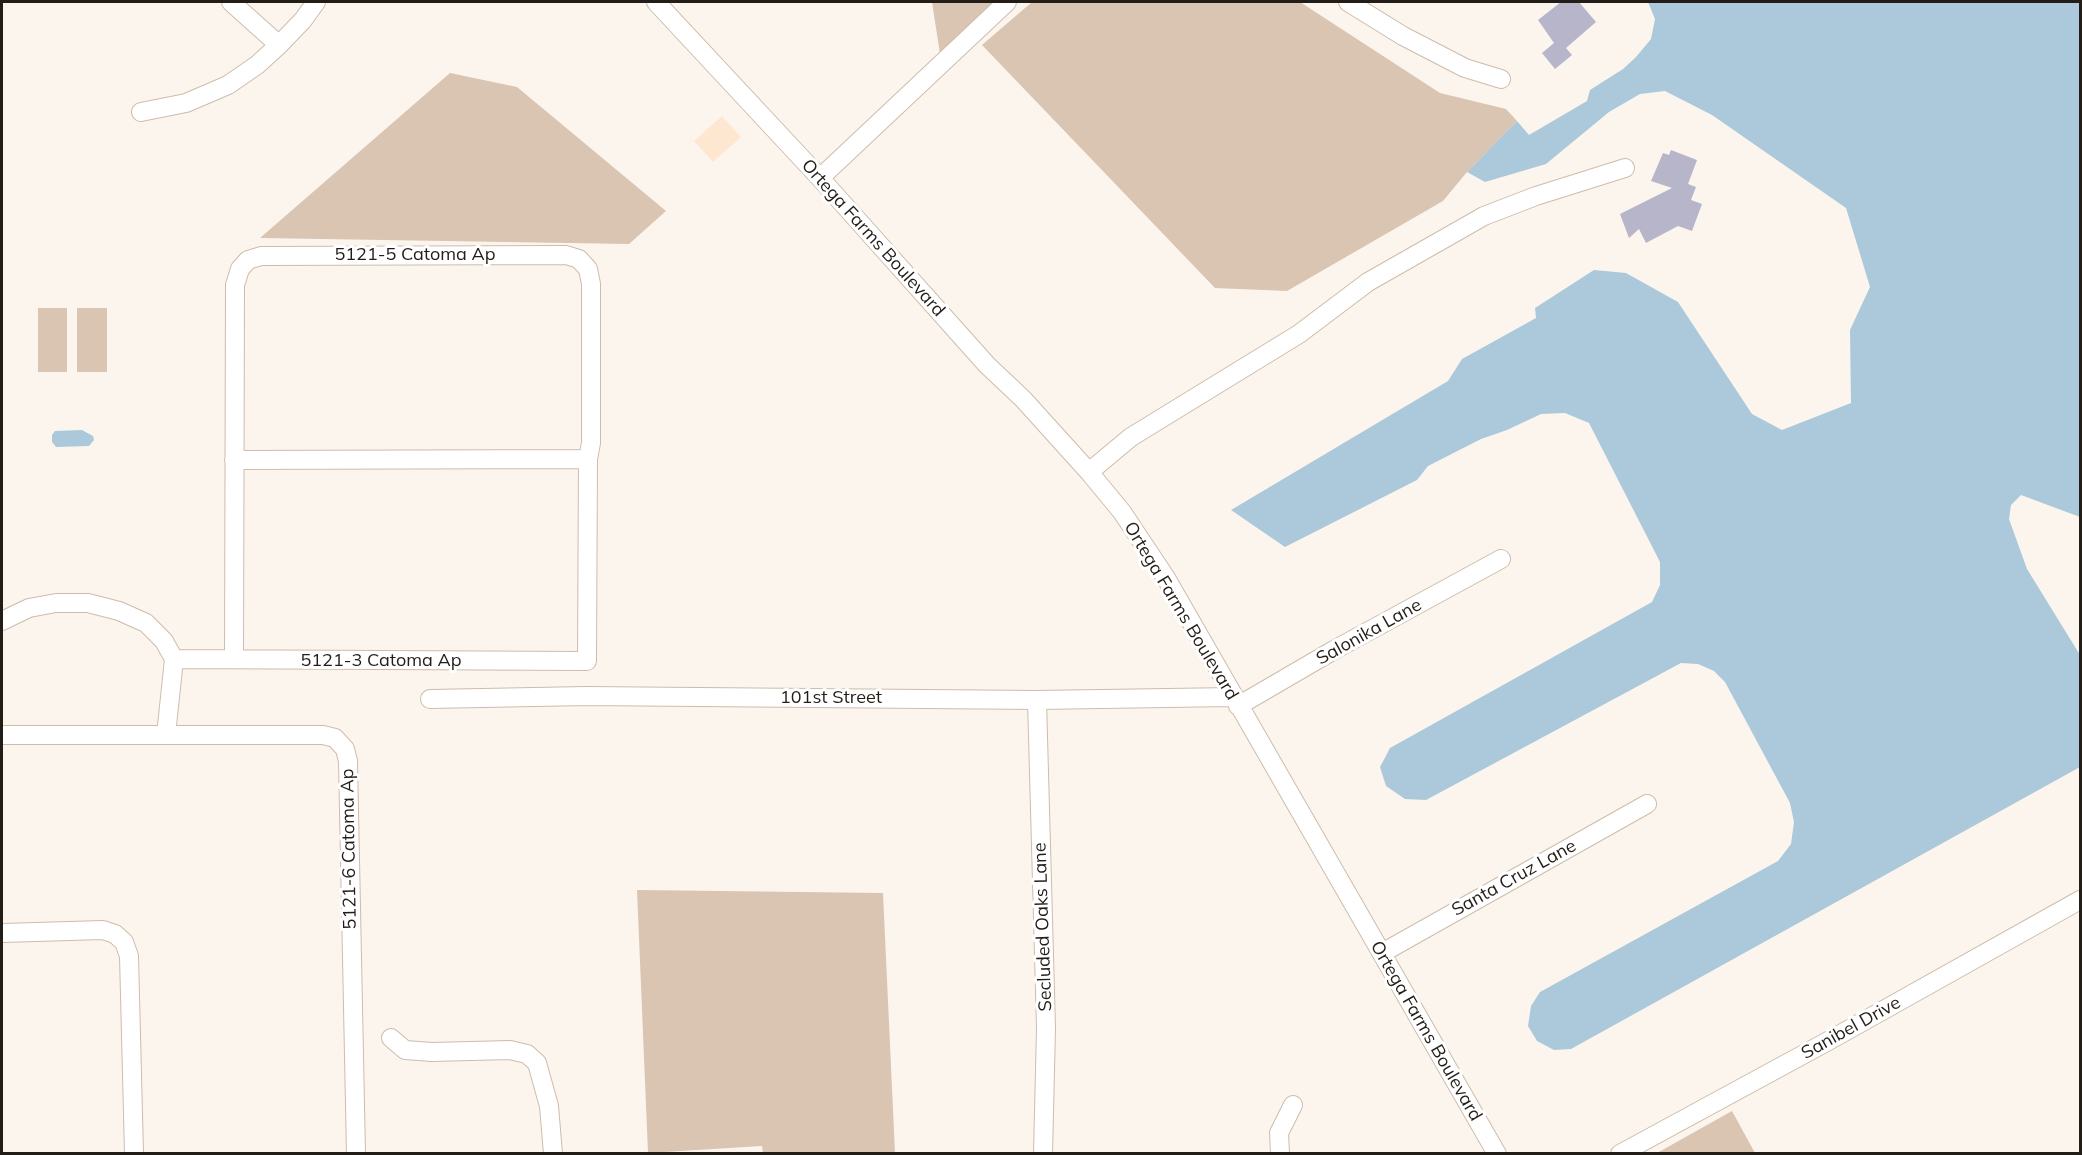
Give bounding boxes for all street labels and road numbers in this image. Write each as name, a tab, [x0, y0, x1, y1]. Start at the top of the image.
street label: Ortega Farms Boulevard	[797, 155, 949, 321]
street label: 5121-5 Catoma Ap	[334, 244, 496, 266]
street label: Ortega Farms Boulevard	[1119, 518, 1243, 704]
street label: Salonika Lane	[1313, 594, 1425, 670]
street label: 5121-3 Catoma Ap	[300, 650, 462, 672]
street label: 101st Street	[780, 687, 882, 709]
street label: 5121-6 Catoma Ap	[337, 768, 361, 930]
street label: Santa Cruz Lane	[1448, 835, 1580, 921]
street label: Secluded Oaks Lane	[1029, 842, 1057, 1012]
street label: Ortega Farms Boulevard	[1366, 937, 1486, 1125]
street label: Sanibel Drive	[1798, 992, 1904, 1064]

